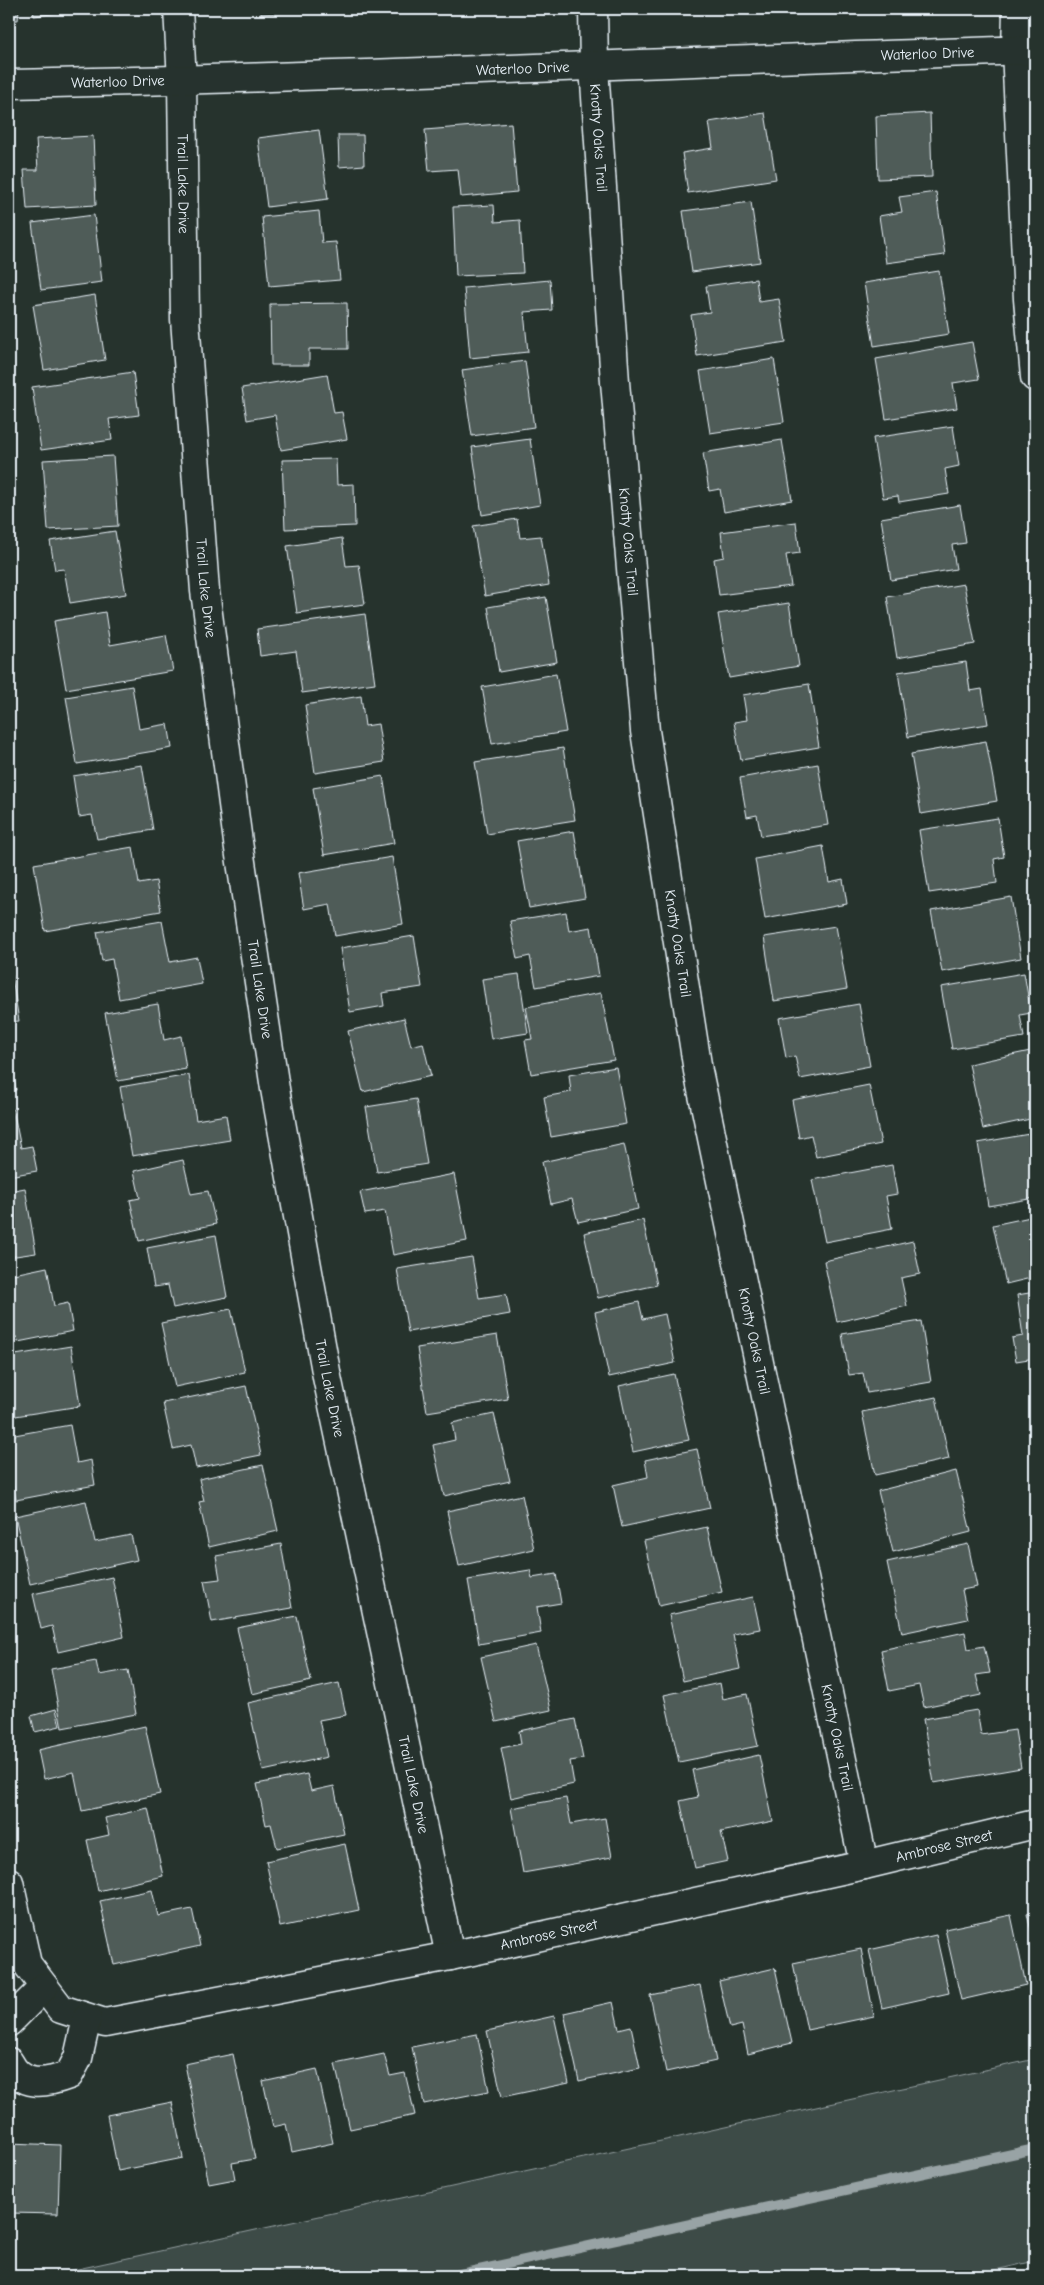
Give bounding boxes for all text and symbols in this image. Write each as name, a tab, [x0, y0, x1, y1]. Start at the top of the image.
street label: Waterloo Drive	[880, 43, 975, 64]
street label: Waterloo Drive	[476, 58, 570, 79]
street label: Waterloo Drive	[71, 71, 165, 92]
street label: Knotty Oaks Trail	[586, 83, 611, 193]
street label: Trail Lake Drive	[174, 134, 193, 234]
street label: Knotty Oaks Trail	[615, 487, 642, 597]
street label: Trail Lake Drive	[192, 538, 220, 639]
street label: Knotty Oaks Trail	[661, 888, 695, 999]
street label: Trail Lake Drive	[244, 939, 276, 1040]
street label: Knotty Oaks Trail	[735, 1286, 774, 1396]
street label: Trail Lake Drive	[311, 1338, 349, 1439]
street label: Knotty Oaks Trail	[817, 1682, 857, 1793]
street label: Trail Lake Drive	[394, 1734, 433, 1836]
street label: Ambrose Street	[894, 1825, 995, 1866]
street label: Ambrose Street	[498, 1915, 600, 1954]

